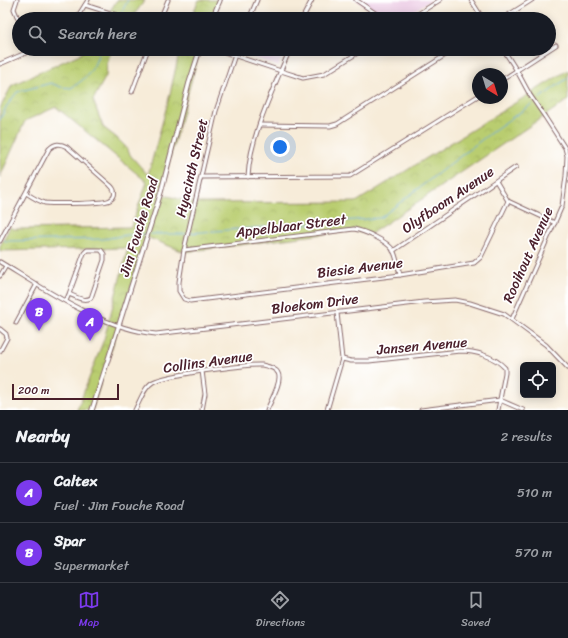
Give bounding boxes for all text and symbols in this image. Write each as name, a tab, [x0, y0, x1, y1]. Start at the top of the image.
search box	[12, 12, 556, 56]
text: Search here	[58, 21, 137, 47]
icon: search	[26, 23, 48, 45]
north arrow	[472, 68, 508, 104]
street label: Hyacinth Street	[169, 116, 215, 220]
your location	[270, 137, 290, 157]
street label: Olyfboom Avenue	[396, 160, 500, 240]
street label: Jim Fouche Road	[112, 173, 166, 281]
street label: Rooihout Avenue	[496, 203, 560, 307]
street label: Appelblaar Street	[233, 207, 349, 245]
street label: Biesie Avenue	[316, 250, 404, 286]
street label: Bloekom Drive	[270, 286, 360, 322]
pin: B	[26, 298, 52, 331]
pin: A	[77, 308, 103, 341]
street label: Jansen Avenue	[375, 330, 468, 362]
street label: Collins Avenue	[162, 343, 254, 381]
map controls	[520, 362, 556, 398]
button: locate	[520, 362, 556, 398]
text: 200 m	[18, 381, 50, 400]
scale bar	[12, 382, 119, 401]
text: Nearby	[16, 421, 70, 451]
text: 2 results	[501, 425, 552, 448]
text: Caltex	[54, 468, 97, 494]
text: A	[25, 481, 33, 504]
text: 510 m	[517, 481, 552, 504]
text: Fuel · Jim Fouche Road	[54, 494, 184, 517]
text: Spar	[54, 528, 85, 554]
text: B	[25, 541, 33, 564]
text: 570 m	[515, 541, 552, 564]
text: Supermarket	[54, 554, 129, 577]
tab: Map	[78, 589, 100, 632]
tab: Directions	[256, 589, 305, 632]
tab: Saved	[461, 589, 490, 632]

